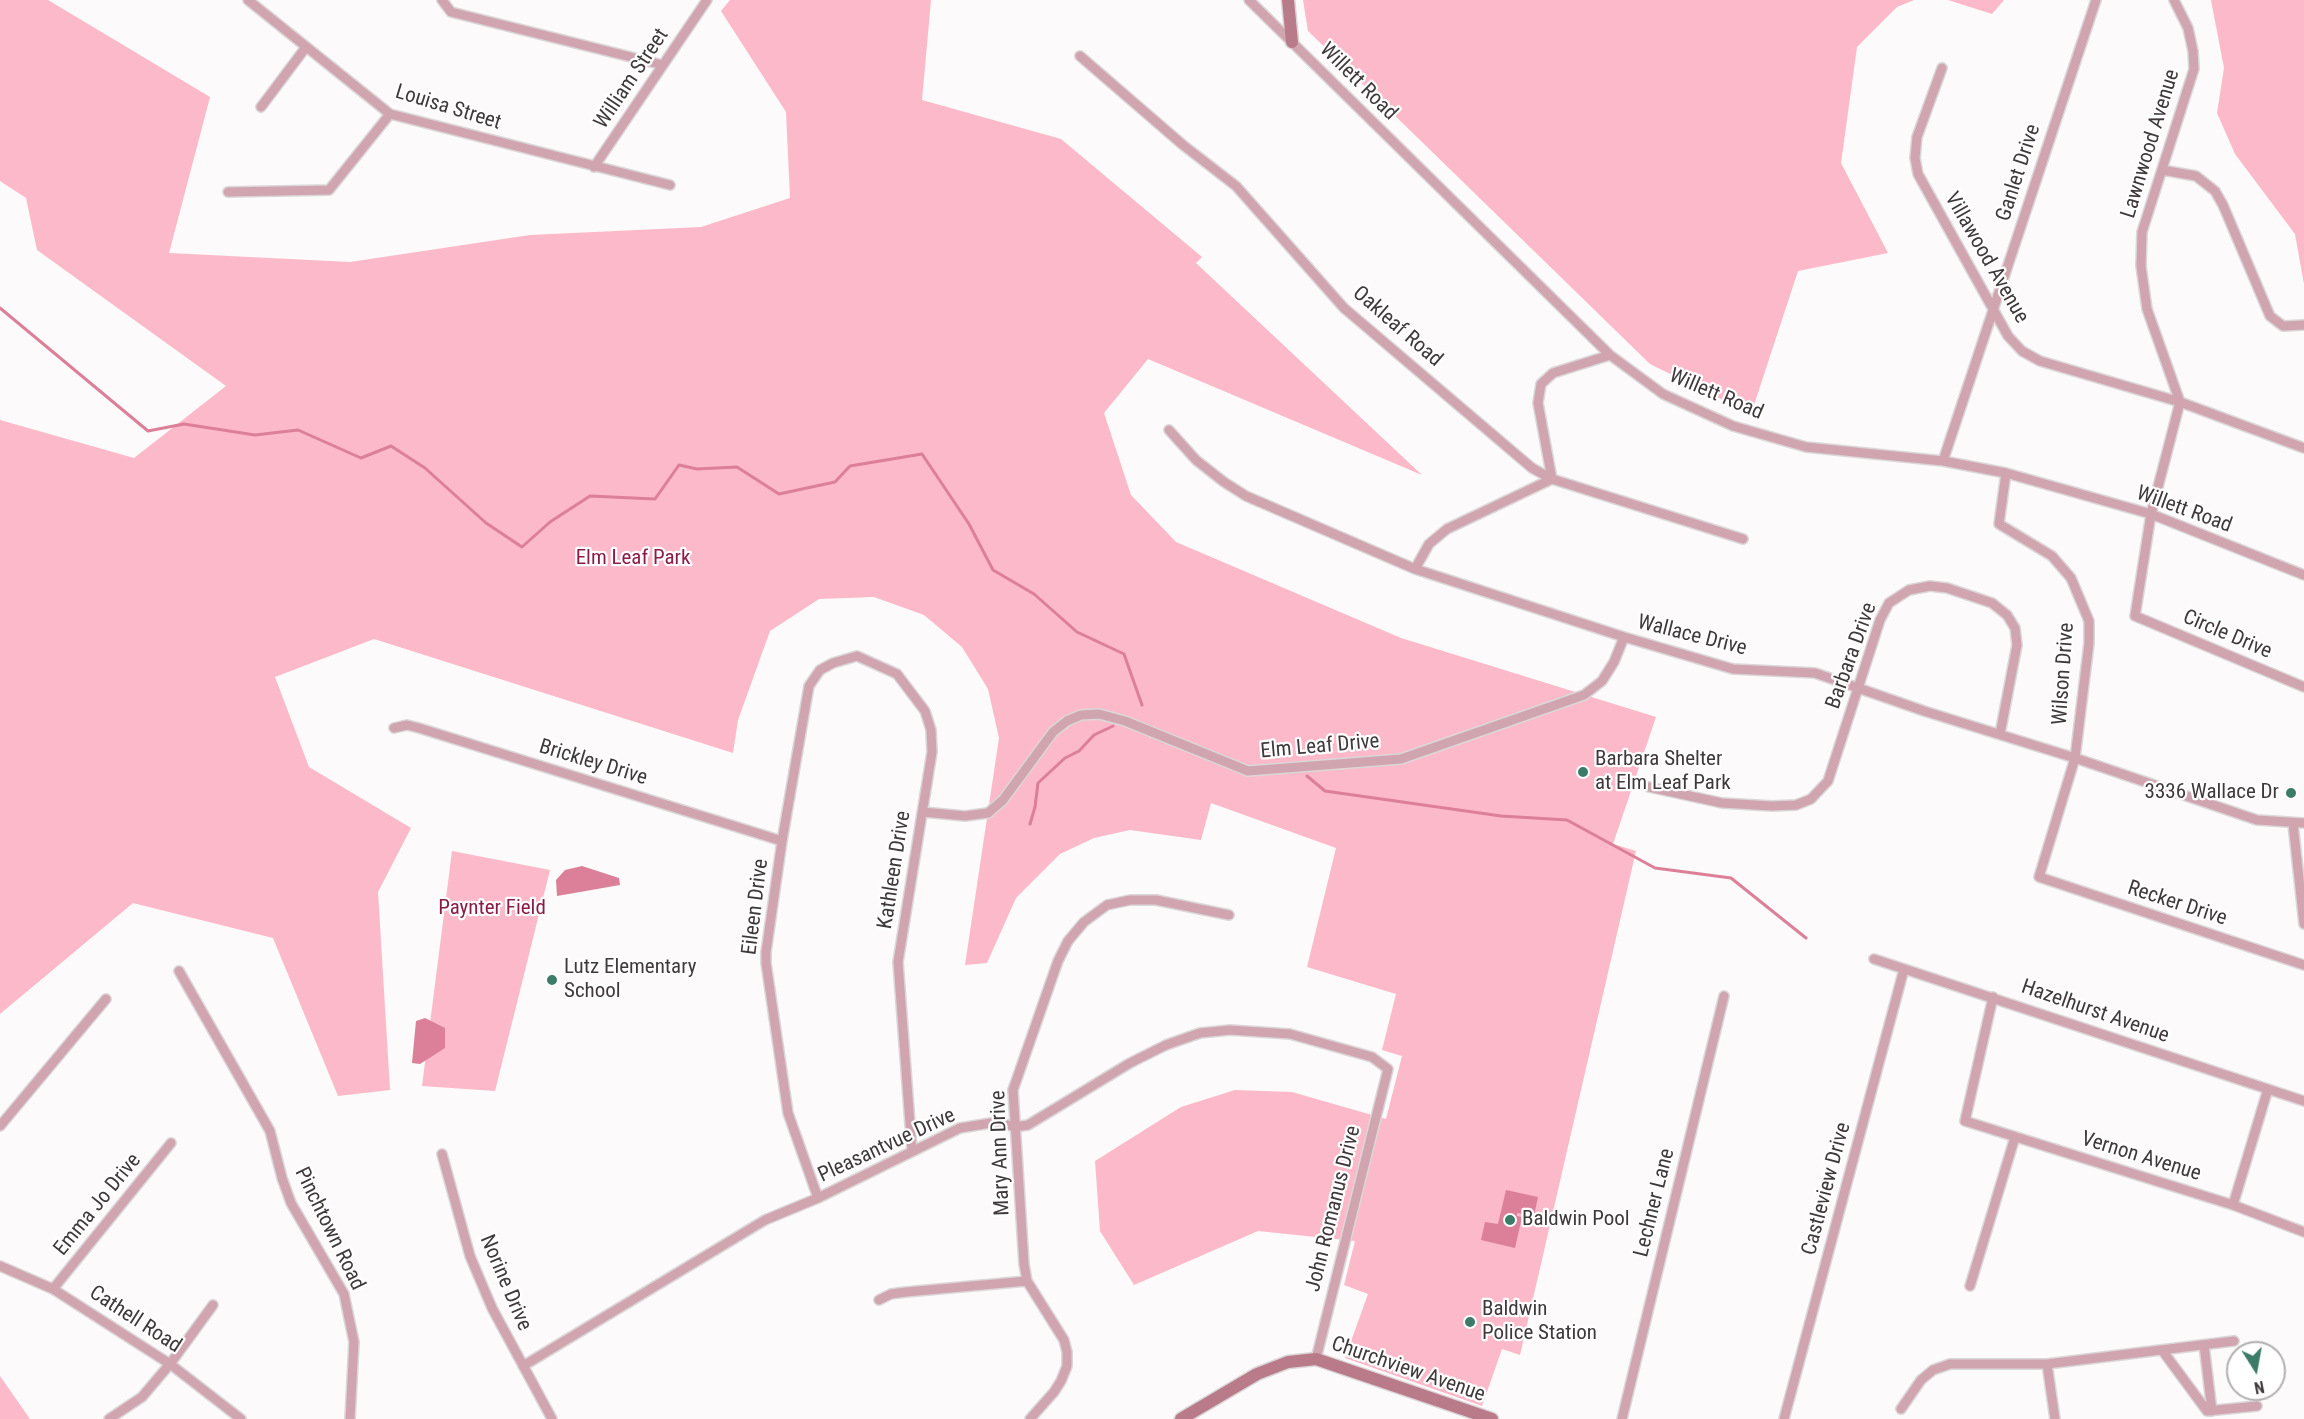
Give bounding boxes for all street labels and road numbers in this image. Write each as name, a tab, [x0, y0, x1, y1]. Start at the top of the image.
street label: William Street	[589, 24, 675, 134]
street label: Willett Road	[1314, 38, 1402, 126]
street label: Lawnwood Avenue	[2116, 67, 2186, 221]
street label: Louisa Street	[392, 80, 504, 136]
street label: Ganlet Drive	[1992, 121, 2046, 225]
street label: Villawood Avenue	[1938, 188, 2034, 328]
street label: Oakleaf Road	[1347, 281, 1447, 373]
street label: Willett Road	[1665, 364, 1767, 426]
street label: Willett Road	[2133, 481, 2235, 539]
street label: Barbara Drive	[1821, 599, 1883, 713]
street label: Circle Drive	[2179, 605, 2275, 665]
street label: Wallace Drive	[1635, 610, 1749, 662]
street label: Wilson Drive	[2048, 622, 2080, 726]
street label: Elm Leaf Drive	[1260, 729, 1380, 765]
street label: Brickley Drive	[536, 735, 650, 791]
street label: Kathleen Drive	[873, 809, 917, 931]
street label: Eileen Drive	[738, 857, 774, 957]
street label: Recker Drive	[2124, 876, 2230, 932]
street label: Hazelhurst Avenue	[2018, 975, 2172, 1049]
street label: Mary Ann Drive	[986, 1090, 1016, 1216]
street label: Pleasantvue Drive	[815, 1103, 959, 1189]
street label: Castleview Drive	[1797, 1120, 1857, 1258]
street label: John Romanus Drive	[1301, 1123, 1367, 1295]
street label: Vernon Avenue	[2078, 1127, 2204, 1187]
street label: Lechner Lane	[1629, 1146, 1681, 1260]
street label: Emma Jo Drive	[49, 1149, 147, 1261]
street label: Pinchtown Road	[288, 1163, 370, 1295]
street label: Norine Drive	[474, 1231, 536, 1335]
street label: Cathell Road	[84, 1281, 186, 1359]
street label: Churchview Avenue	[1328, 1332, 1488, 1408]

